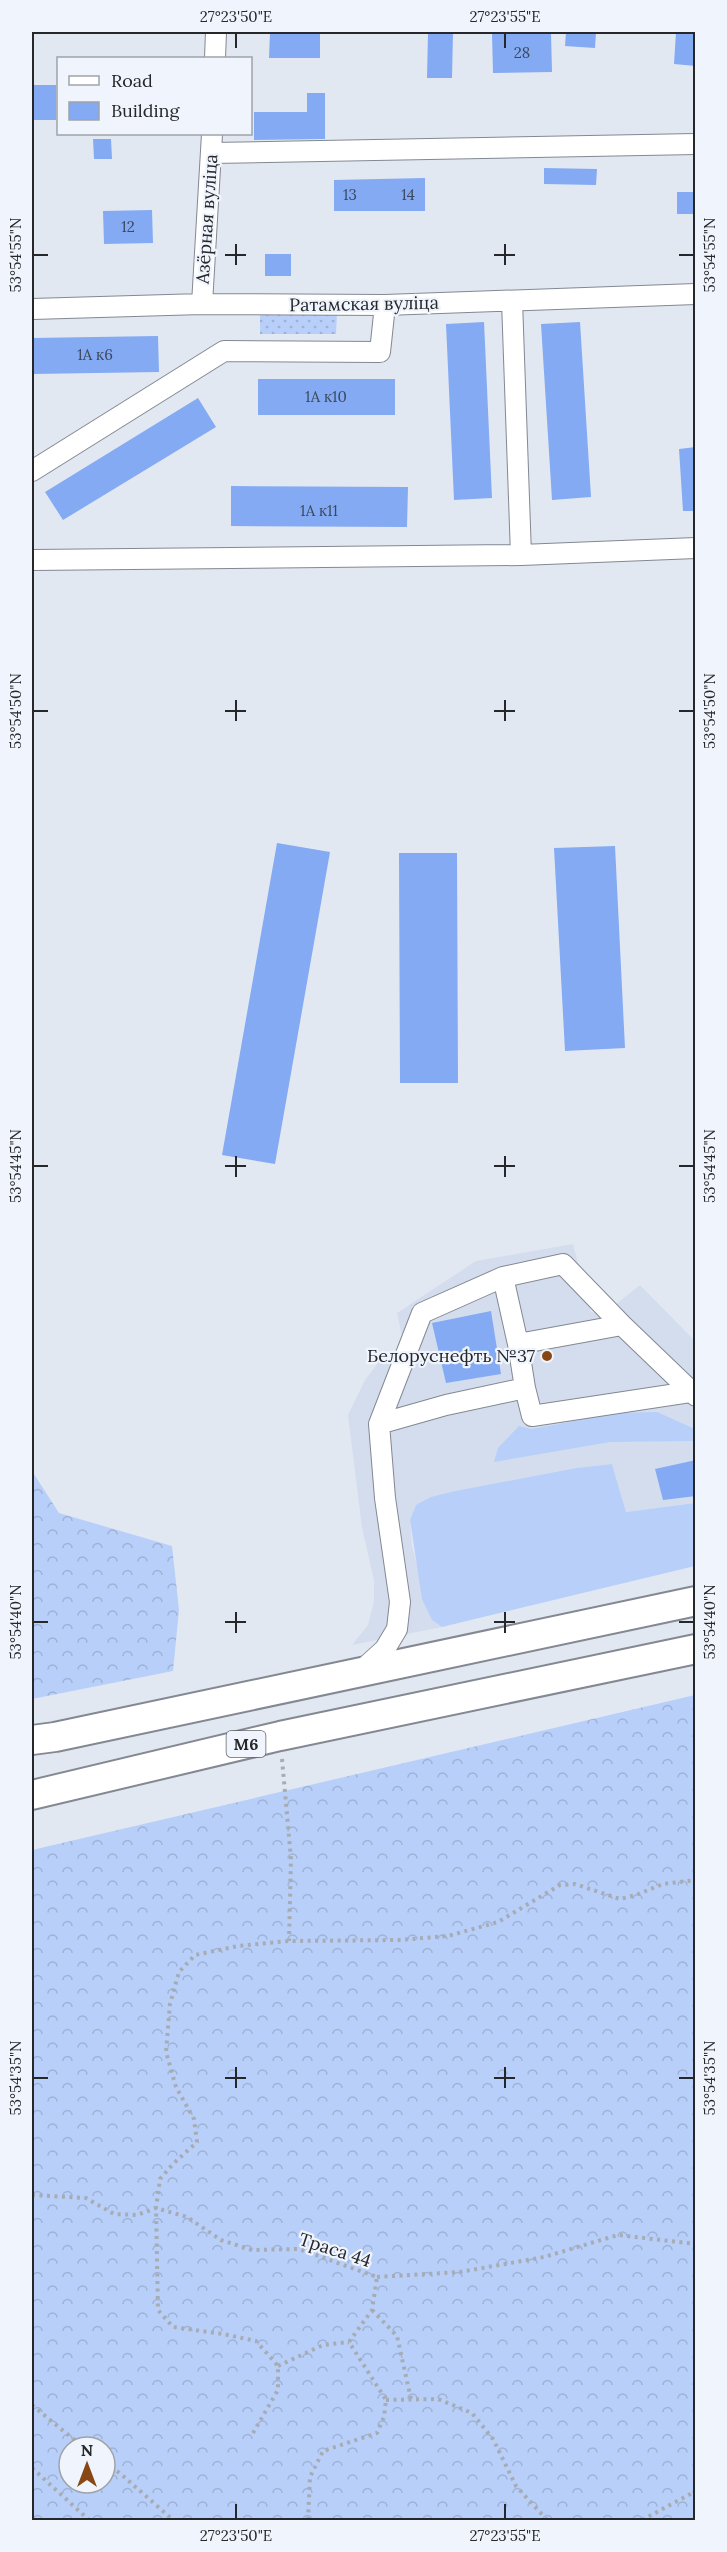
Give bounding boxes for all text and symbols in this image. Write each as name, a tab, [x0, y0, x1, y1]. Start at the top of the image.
text: 27°23'50"E	[200, 7, 272, 26]
text: 27°23'55"E	[469, 7, 541, 26]
house number: 28	[514, 43, 530, 62]
legend	[57, 57, 252, 135]
text: Road	[111, 69, 153, 92]
text: Building	[111, 99, 181, 122]
street label: Азёрная вуліца	[190, 153, 223, 286]
house number: 13	[343, 185, 357, 204]
house number: 14	[401, 185, 415, 204]
house number: 12	[121, 217, 135, 236]
text: 53°54'55"N	[6, 218, 25, 292]
text: 53°54'55"N	[700, 218, 719, 292]
street label: Ратамская вуліца	[289, 291, 439, 316]
house number: 1А к6	[77, 345, 113, 364]
house number: 1А к10	[305, 387, 347, 406]
house number: 1А к11	[300, 501, 338, 520]
text: 53°54'50"N	[6, 673, 25, 749]
text: 53°54'50"N	[700, 673, 719, 749]
text: 53°54'45"N	[6, 1129, 25, 1203]
text: 53°54'45"N	[700, 1129, 719, 1203]
place label: Белоруснефть №37	[367, 1344, 535, 1367]
marker: Белоруснефть №37	[540, 1349, 554, 1363]
text: 53°54'40"N	[6, 1584, 25, 1660]
text: 53°54'40"N	[700, 1584, 719, 1660]
road number: М6	[226, 1731, 266, 1757]
text: 53°54'35"N	[6, 2040, 25, 2116]
text: 53°54'35"N	[700, 2040, 719, 2116]
street label: Траса 44	[296, 2227, 374, 2272]
north arrow	[57, 2435, 117, 2495]
text: N	[81, 2440, 93, 2460]
text: 27°23'50"E	[200, 2526, 272, 2545]
text: 27°23'55"E	[469, 2526, 541, 2545]

